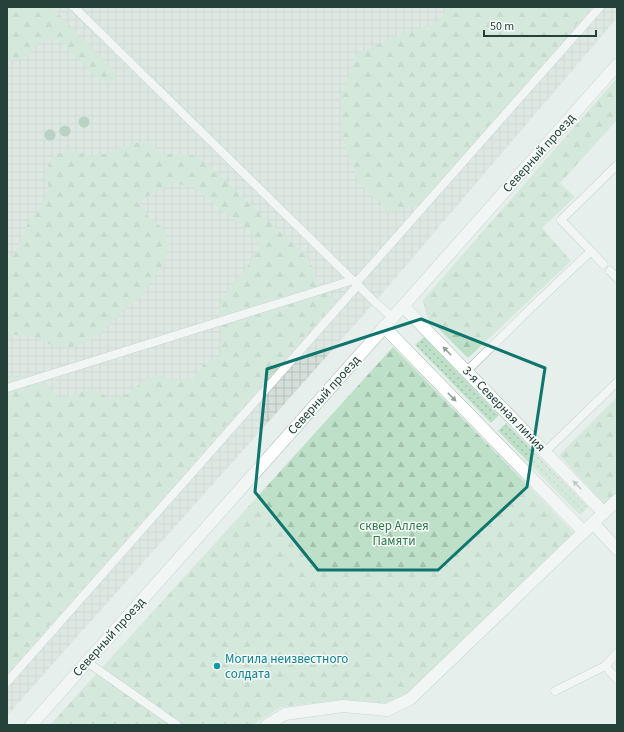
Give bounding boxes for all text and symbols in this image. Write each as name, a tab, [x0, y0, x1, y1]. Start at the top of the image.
scale bar	[484, 12, 596, 38]
text: 50 m	[490, 18, 514, 35]
street label: Северный проезд	[499, 109, 579, 197]
one-way arrow	[442, 346, 452, 356]
street label: Северный проезд	[284, 351, 364, 439]
street label: 3-я Северная линия	[458, 362, 550, 456]
one-way arrow	[447, 392, 457, 402]
one-way arrow	[572, 480, 582, 490]
park label: сквер Аллея Памяти	[359, 517, 429, 550]
street label: Северный проезд	[69, 593, 149, 681]
place label: Могила неизвестного солдата	[225, 650, 348, 683]
marker: Могила неизвестного солдата	[212, 661, 222, 671]

